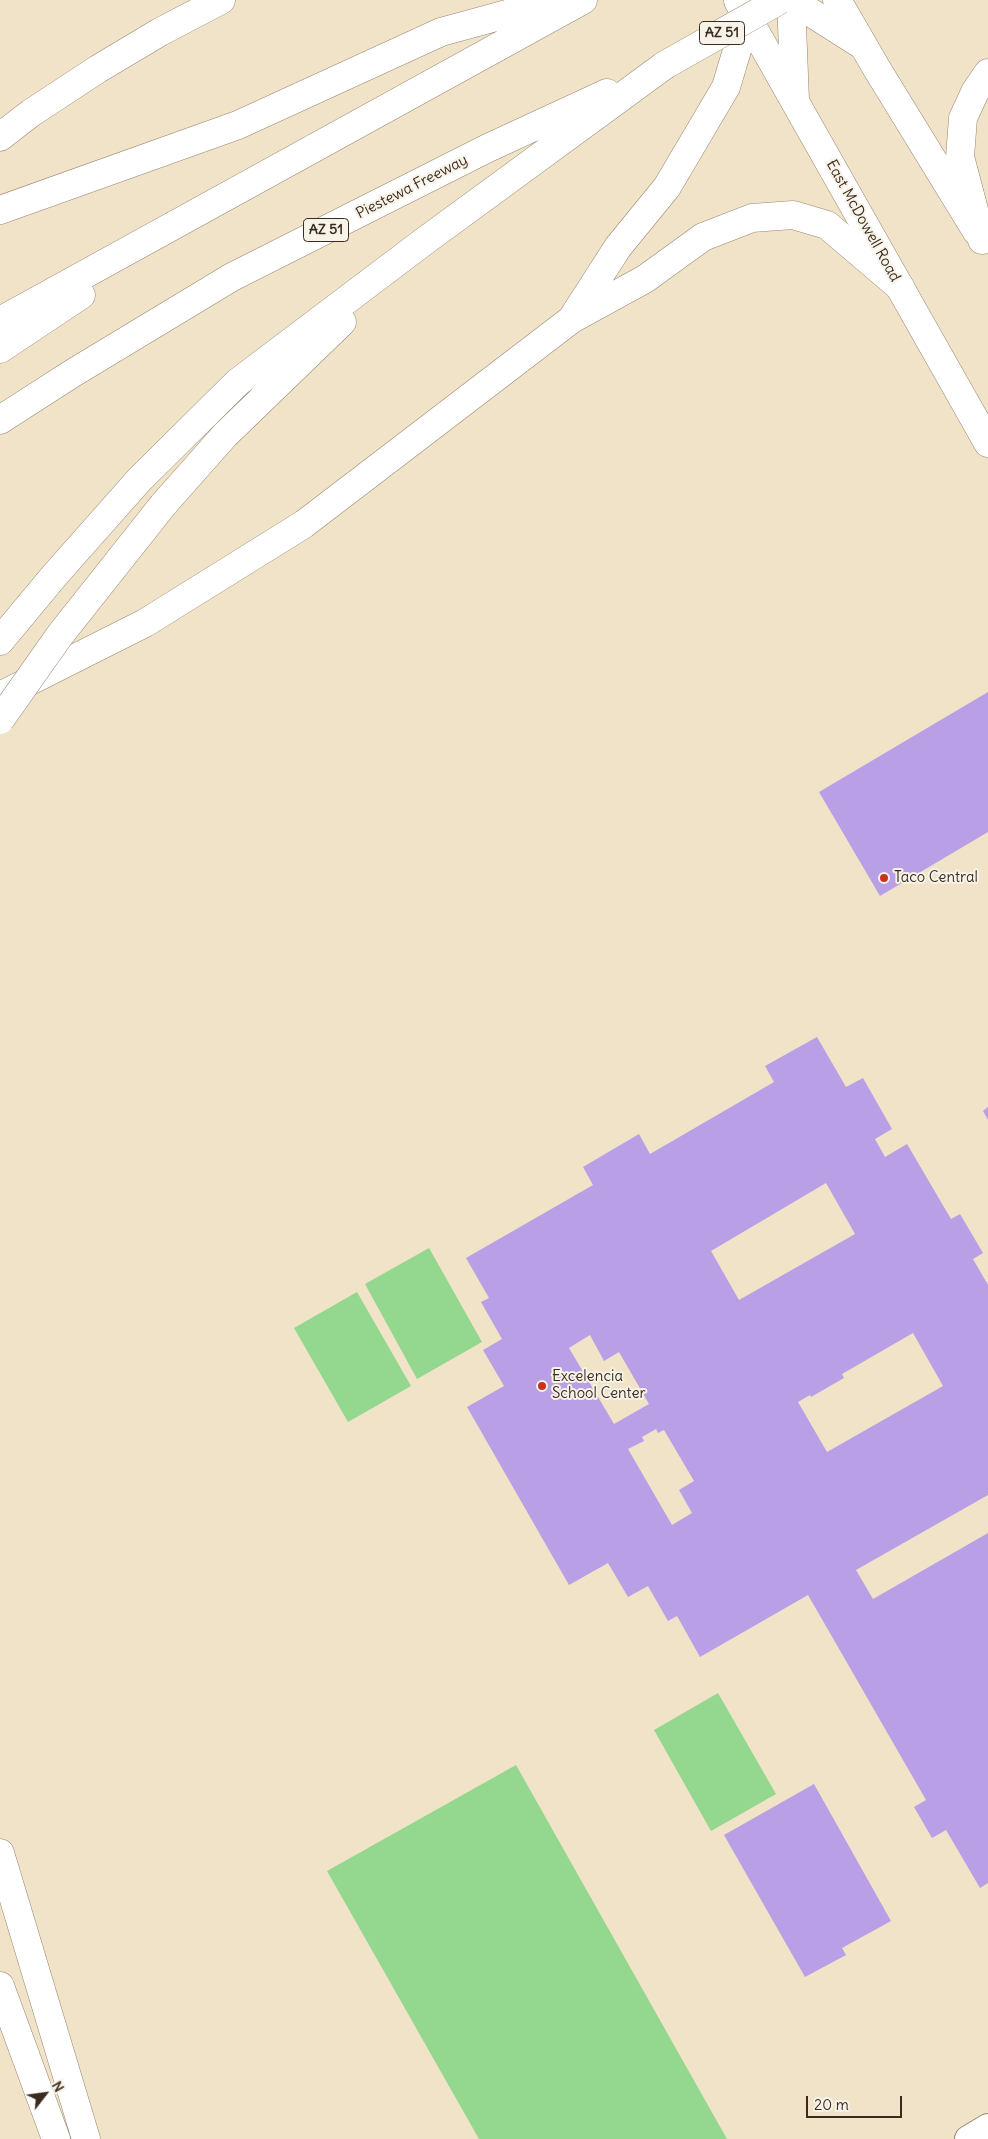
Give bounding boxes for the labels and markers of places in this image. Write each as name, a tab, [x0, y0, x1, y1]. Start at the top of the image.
place label: Taco Central	[894, 869, 978, 887]
marker: Taco Central	[878, 872, 890, 884]
place label: Excelencia School Center	[552, 1368, 646, 1403]
marker: Excelencia School Center	[536, 1380, 548, 1392]

